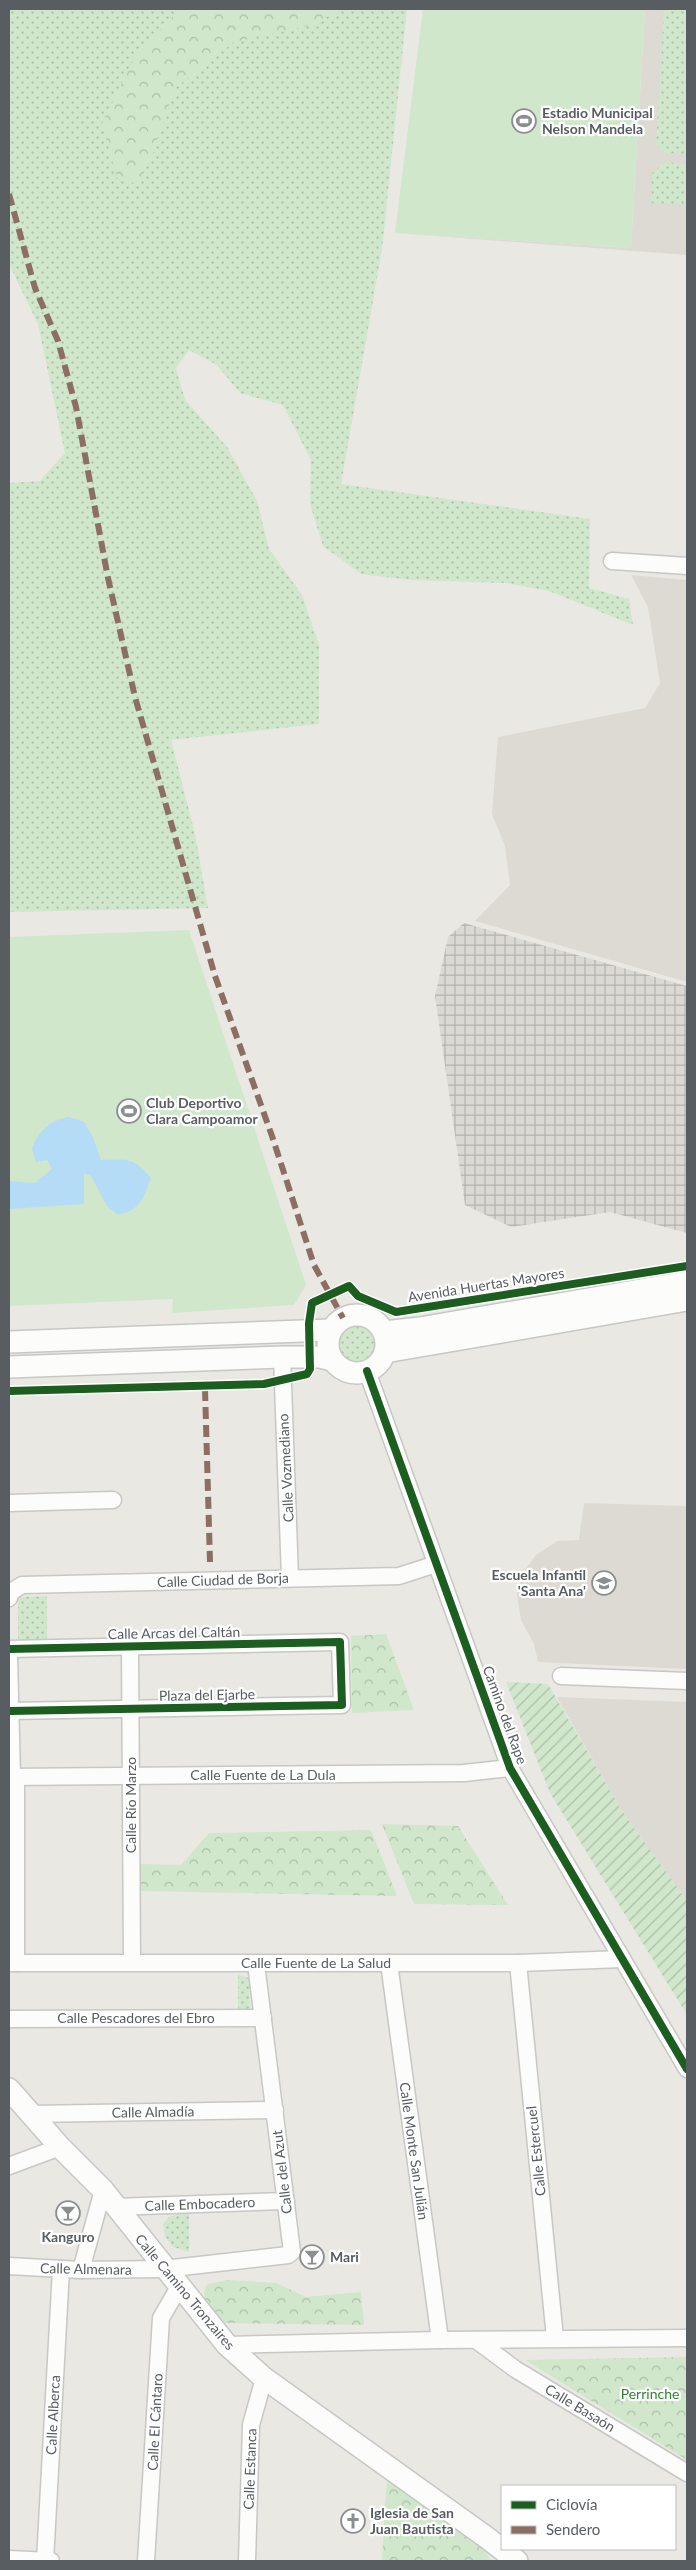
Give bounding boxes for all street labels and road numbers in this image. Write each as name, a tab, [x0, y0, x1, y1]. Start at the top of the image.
street label: Avenida Huertas Mayores	[406, 1264, 565, 1305]
street label: Calle Vozmediano	[274, 1413, 297, 1523]
street label: Calle Ciudad de Borja	[157, 1569, 289, 1590]
street label: Calle Arcas del Caltán	[108, 1623, 240, 1642]
street label: Camino del Rape	[480, 1663, 531, 1766]
street label: Plaza del Ejarbe	[159, 1685, 255, 1704]
street label: Calle Río Marzo	[122, 1757, 139, 1853]
street label: Calle Fuente de La Dula	[190, 1766, 336, 1783]
street label: Calle Fuente de La Salud	[241, 1954, 391, 1971]
street label: Calle Pescadores del Ebro	[57, 2009, 215, 2026]
street label: Calle Monte San Julián	[396, 2081, 433, 2221]
street label: Calle Almadía	[111, 2102, 195, 2121]
street label: Calle Estercuel	[522, 2105, 549, 2197]
street label: Calle del Azut	[268, 2129, 295, 2215]
street label: Calle Embocadero	[144, 2193, 256, 2214]
street label: Calle Camino Tronzaires	[132, 2230, 239, 2353]
street label: Calle Almenara	[40, 2259, 132, 2278]
street label: Calle El Cántaro	[143, 2373, 166, 2471]
street label: Calle Alberca	[42, 2375, 63, 2455]
street label: Calle Basaón	[542, 2380, 618, 2435]
street label: Calle Estanca	[240, 2428, 259, 2510]

